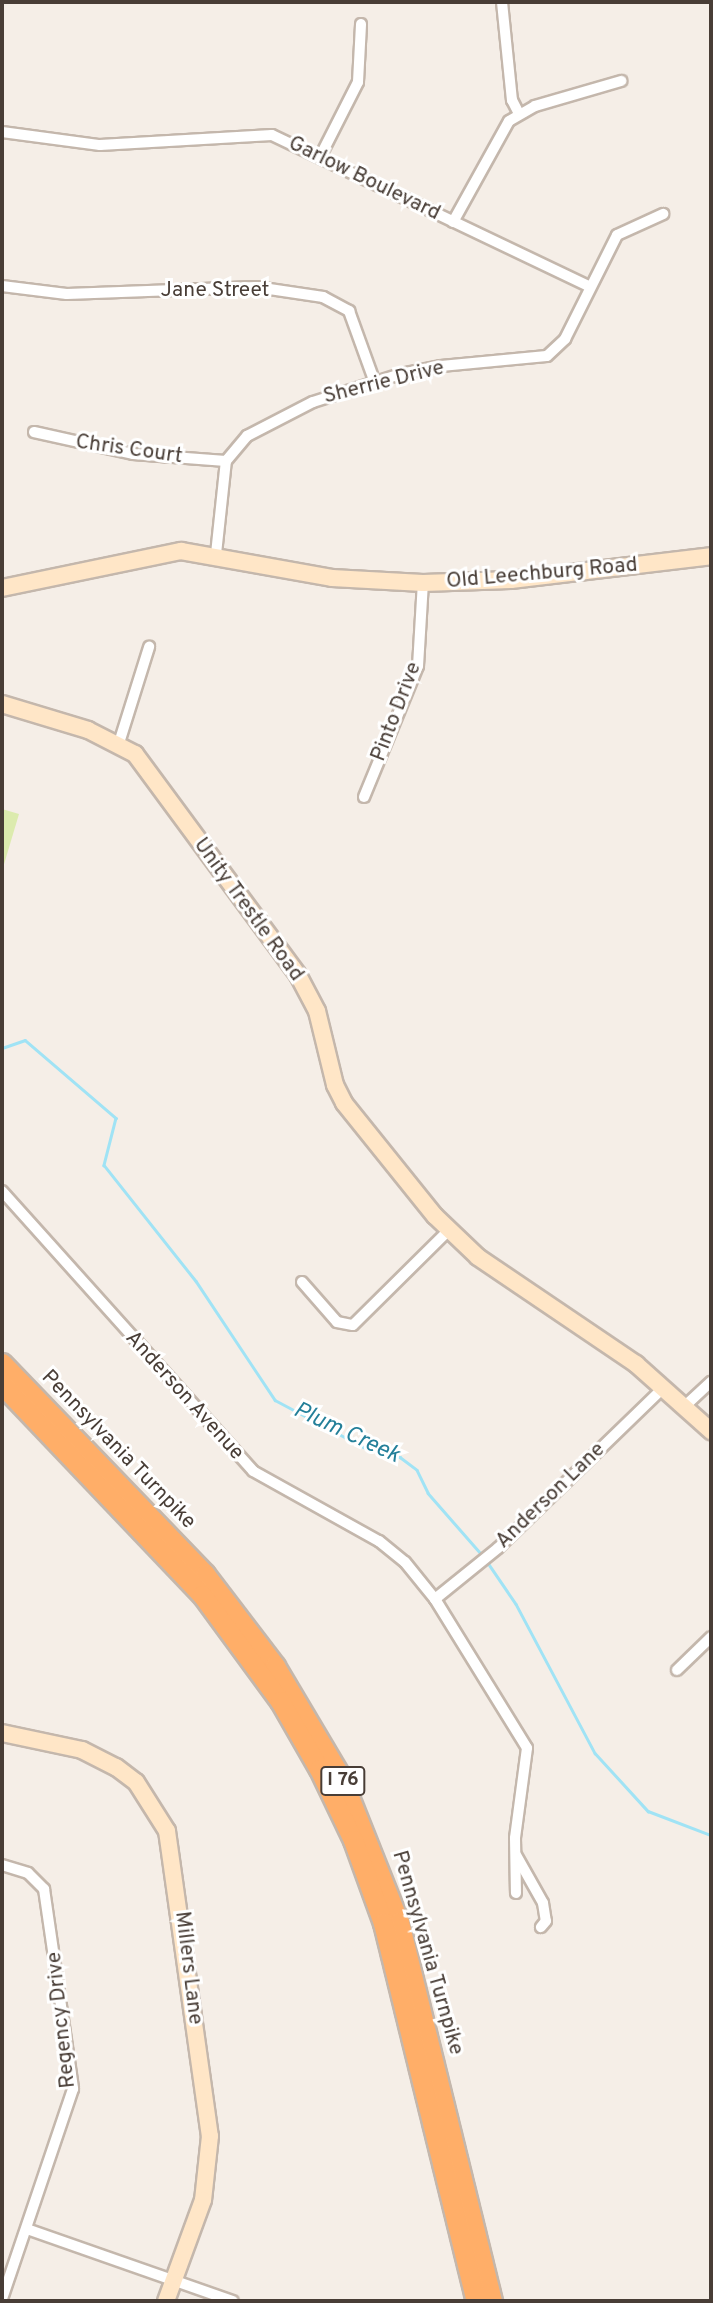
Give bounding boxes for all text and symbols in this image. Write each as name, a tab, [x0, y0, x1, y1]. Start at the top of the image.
street label: Garlow Boulevard	[284, 131, 444, 227]
street label: Jane Street	[161, 278, 269, 304]
street label: Sherrie Drive	[321, 356, 447, 410]
street label: Chris Court	[74, 430, 184, 470]
street label: Old Leechburg Road	[445, 553, 639, 595]
street label: Pinto Drive	[367, 659, 427, 765]
street label: Unity Trestle Road	[187, 833, 309, 987]
street label: Anderson Avenue	[119, 1326, 249, 1466]
street label: Pennsylvania Turnpike	[35, 1365, 201, 1535]
water label: Plum Creek	[288, 1397, 404, 1471]
street label: Anderson Lane	[491, 1438, 611, 1554]
road number: I 76	[320, 1765, 366, 1796]
street label: Pennsylvania Turnpike	[386, 1848, 468, 2058]
street label: Millers Lane	[169, 1910, 207, 2026]
street label: Regency Drive	[42, 1951, 82, 2089]

